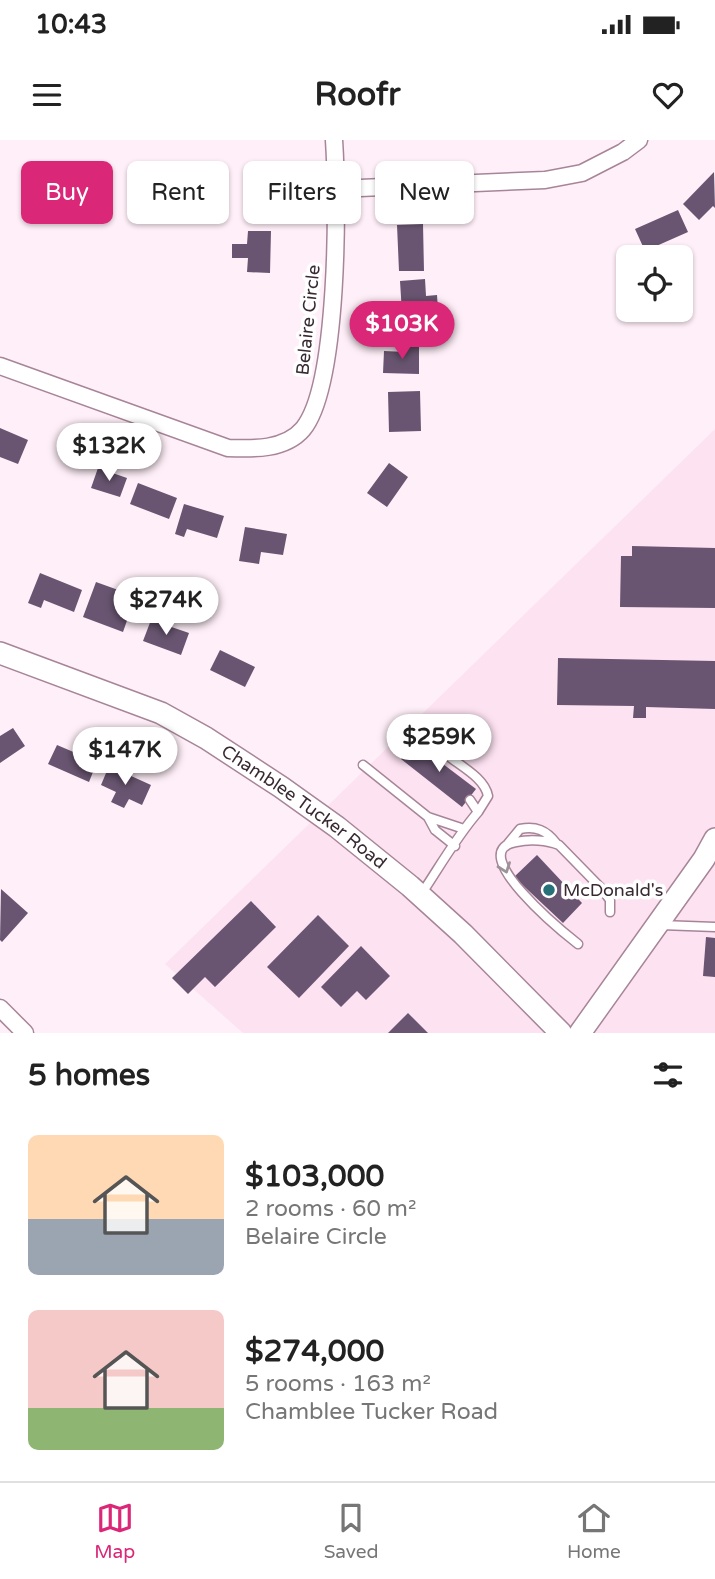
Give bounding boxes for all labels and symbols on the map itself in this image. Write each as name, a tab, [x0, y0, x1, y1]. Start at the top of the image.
street label: Belaire Circle	[291, 264, 325, 376]
pin: $103K	[353, 302, 451, 361]
pin: $132K	[60, 424, 158, 483]
pin: $274K	[117, 578, 215, 637]
pin: $259K	[390, 714, 488, 774]
pin: $147K	[76, 728, 174, 787]
street label: Chamblee Tucker Road	[217, 740, 391, 874]
one-way arrow	[497, 861, 511, 874]
place label: McDonald's	[563, 879, 663, 901]
marker: McDonald's	[541, 882, 557, 898]

